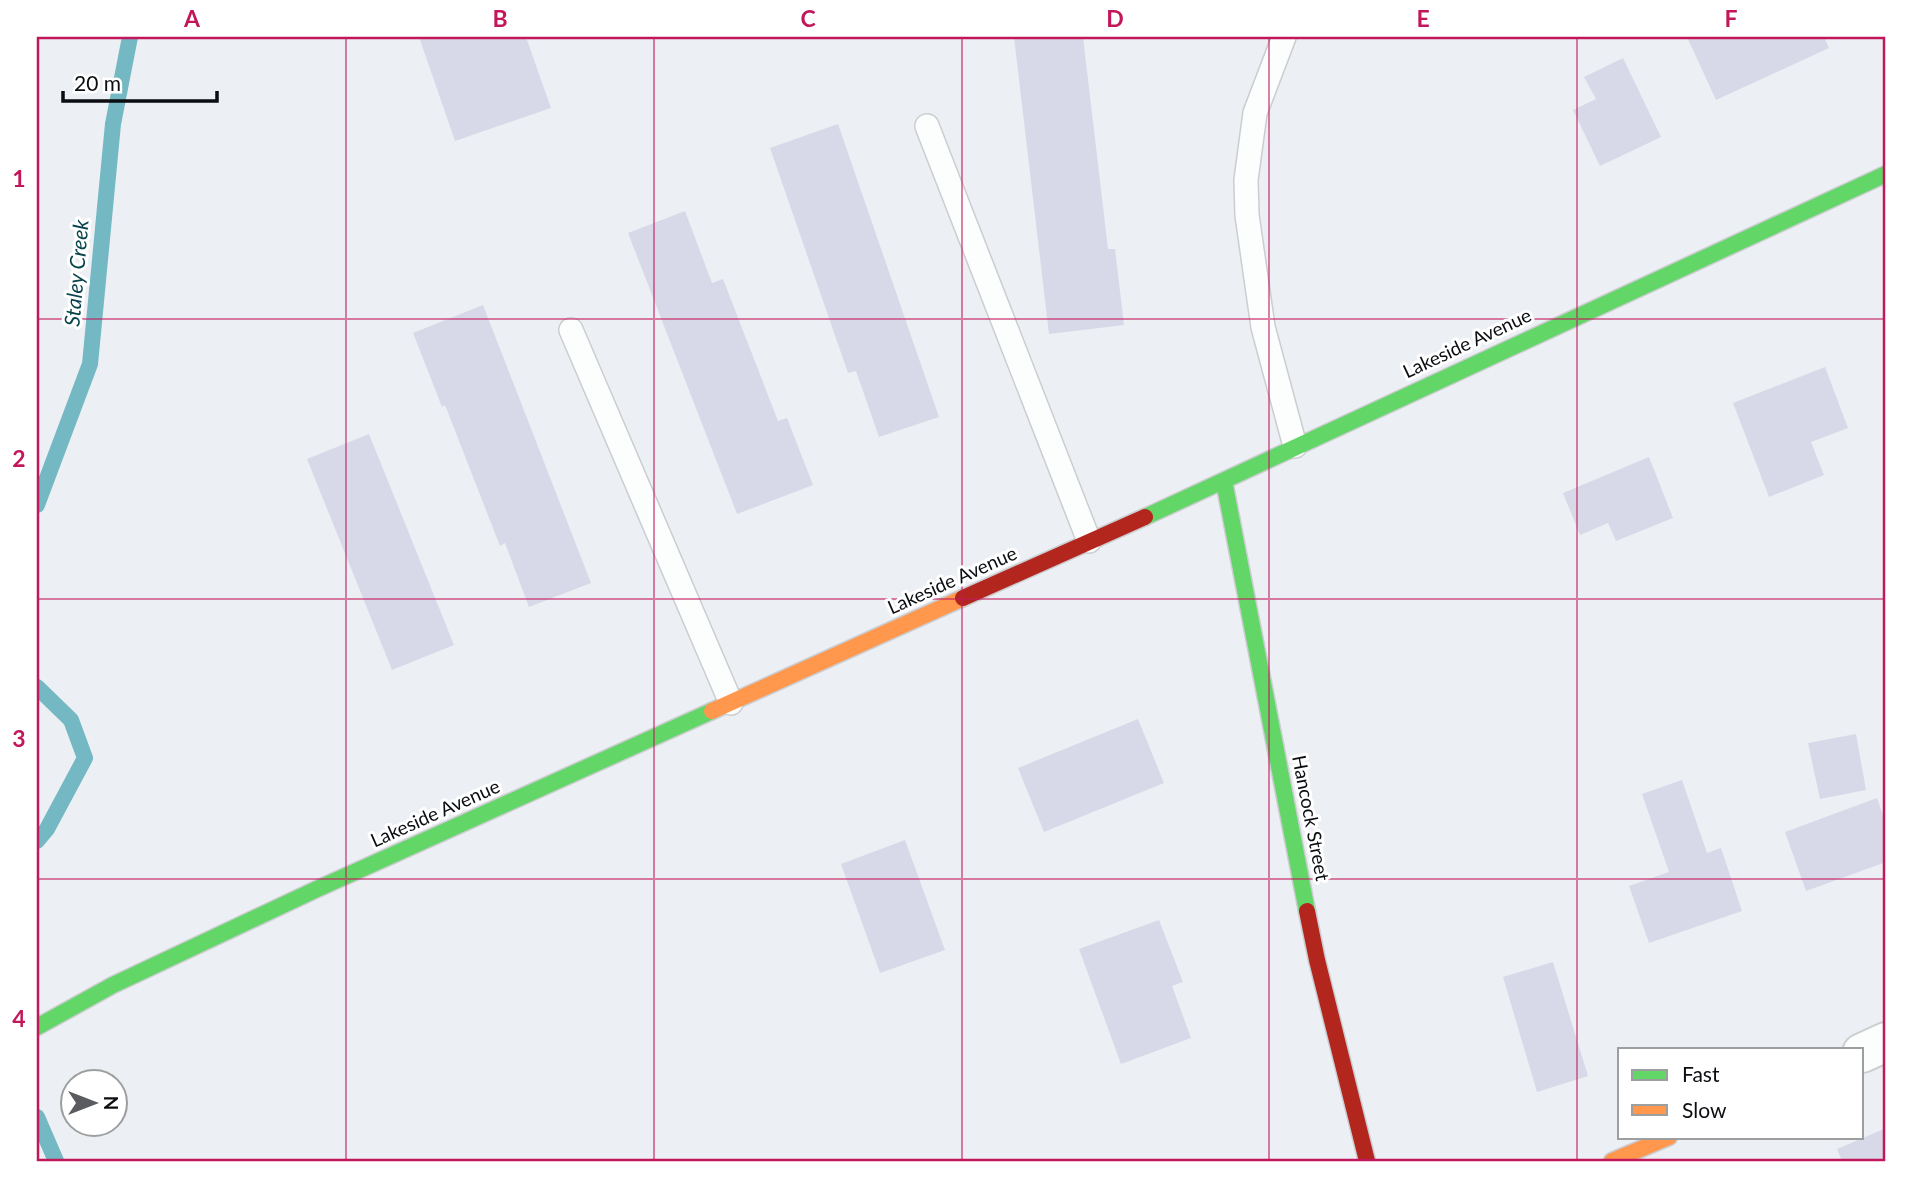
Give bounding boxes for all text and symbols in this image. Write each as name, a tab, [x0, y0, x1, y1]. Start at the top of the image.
text: A	[183, 4, 201, 32]
text: B	[492, 4, 508, 32]
text: C	[800, 4, 816, 32]
text: D	[1106, 4, 1124, 32]
text: E	[1416, 4, 1430, 32]
text: F	[1724, 4, 1738, 32]
scale bar	[63, 60, 217, 104]
text: 20 m	[74, 70, 121, 95]
text: 1	[12, 164, 26, 192]
water label: Staley Creek	[58, 217, 93, 327]
street label: Lakeside Avenue	[1399, 303, 1535, 382]
text: 2	[12, 444, 26, 472]
street label: Lakeside Avenue	[884, 541, 1020, 618]
text: 3	[12, 724, 26, 752]
street label: Hancock Street	[1288, 753, 1335, 883]
street label: Lakeside Avenue	[367, 774, 503, 851]
text: 4	[12, 1004, 26, 1032]
legend	[1618, 1048, 1864, 1138]
text: Fast	[1682, 1061, 1720, 1086]
north arrow	[60, 1068, 130, 1138]
text: N	[100, 1096, 123, 1110]
text: Slow	[1682, 1097, 1727, 1122]

